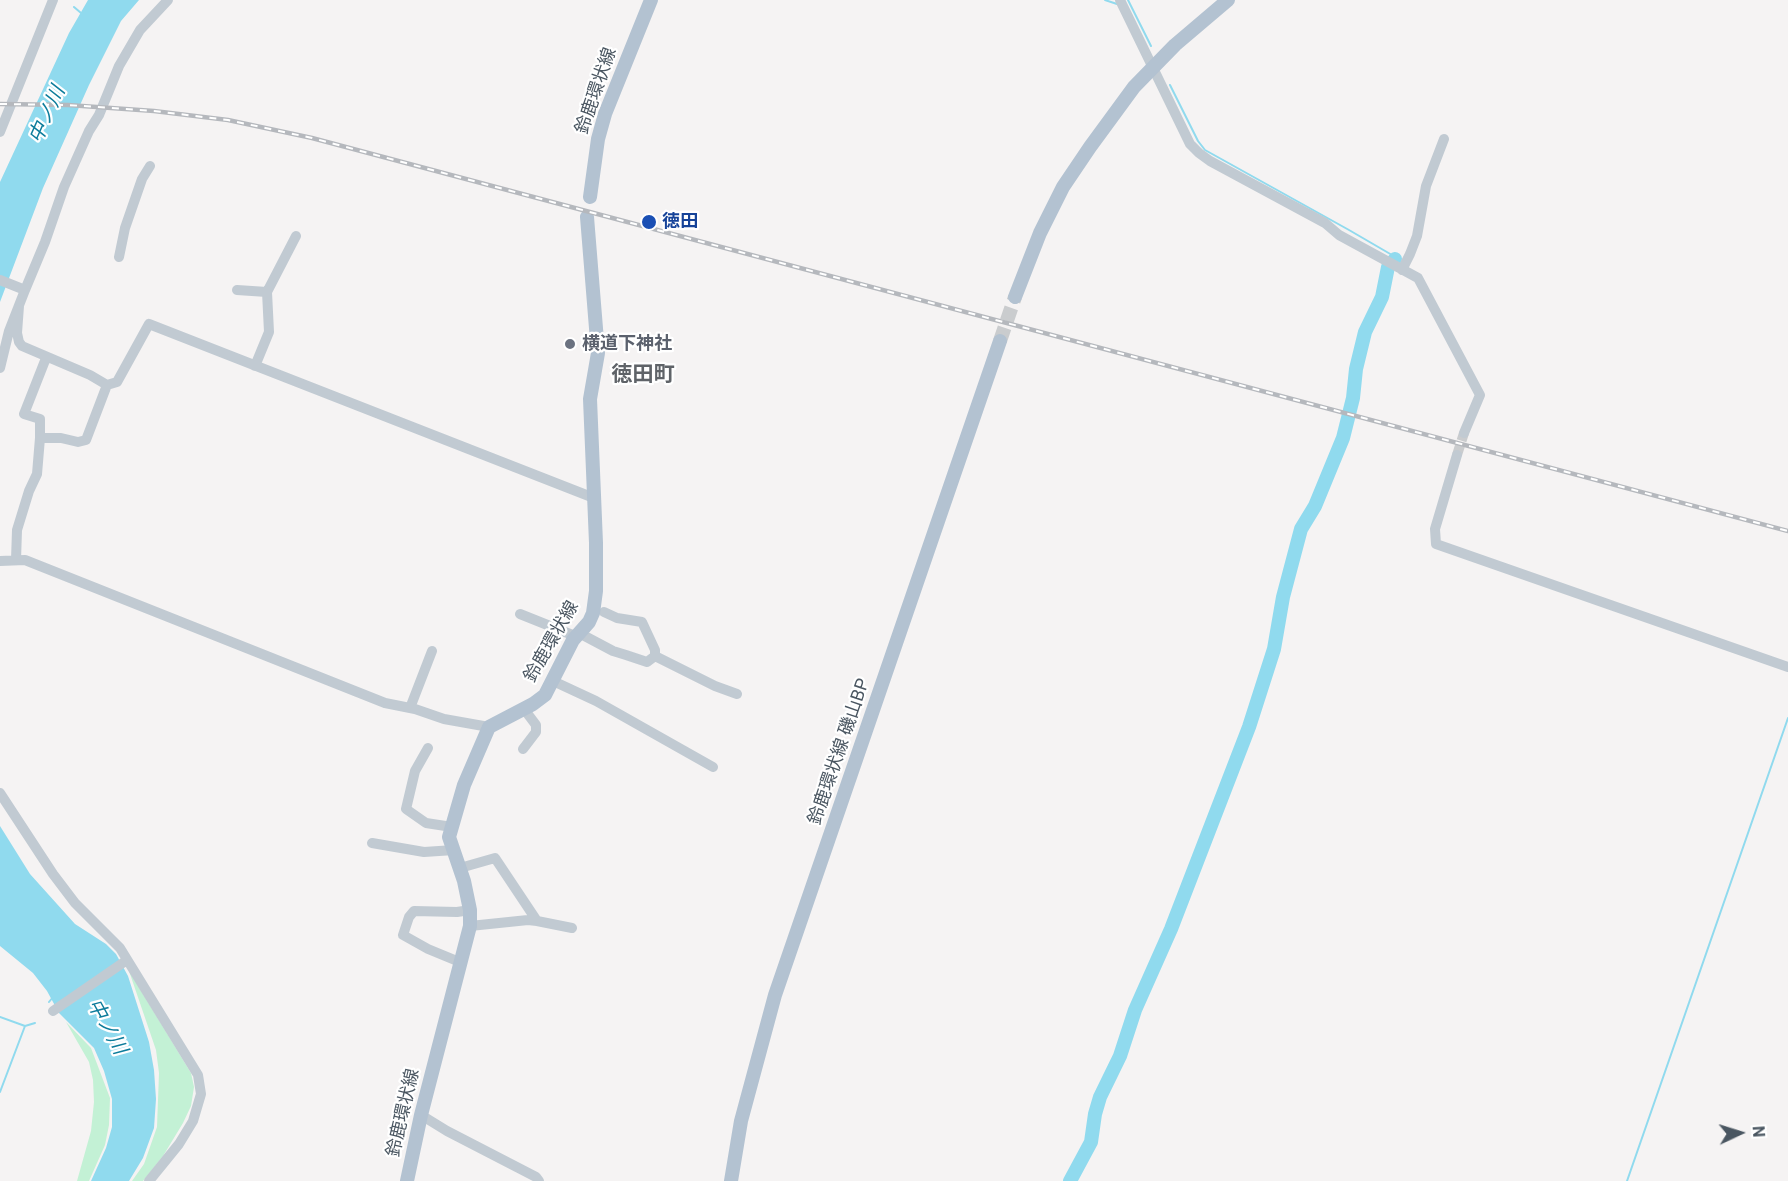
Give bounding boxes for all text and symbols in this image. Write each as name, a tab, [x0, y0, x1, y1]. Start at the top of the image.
street label: 鈴鹿環状線	[572, 45, 622, 137]
water label: 中ノ川	[25, 83, 71, 147]
place label: 徳田	[662, 211, 698, 233]
marker: 徳田	[640, 213, 658, 231]
place label: 横道下神社	[582, 333, 672, 355]
marker: 横道下神社	[563, 337, 577, 351]
district label: 徳田町	[612, 363, 674, 389]
street label: 鈴鹿環状線	[520, 598, 584, 686]
street label: 鈴鹿環状線 磯山BP	[805, 676, 875, 828]
water label: 中ノ川	[81, 995, 131, 1059]
street label: 鈴鹿環状線	[383, 1067, 425, 1159]
north arrow	[1710, 1103, 1770, 1163]
text: N	[1749, 1125, 1768, 1138]

